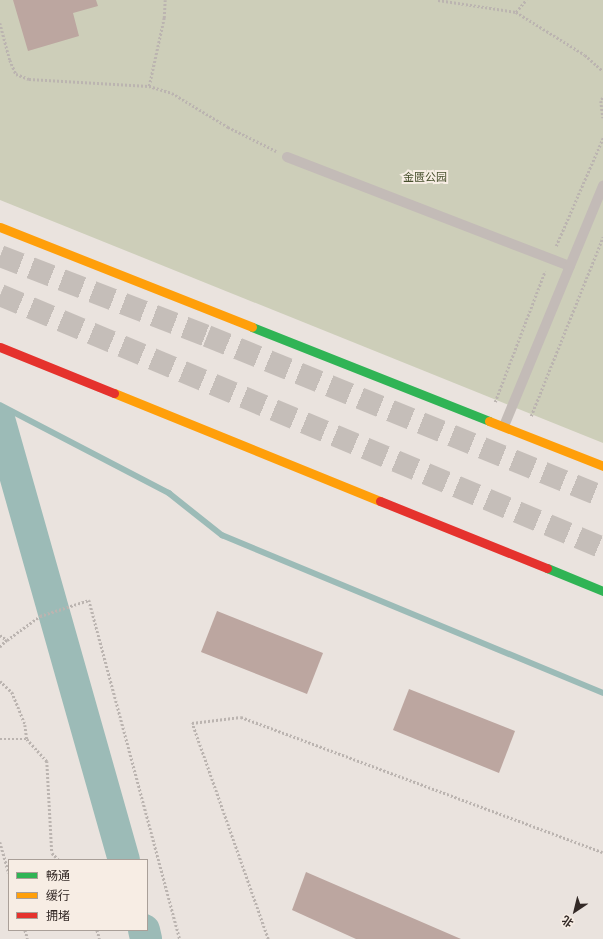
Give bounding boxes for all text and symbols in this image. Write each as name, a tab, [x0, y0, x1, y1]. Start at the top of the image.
park label: 金匮公园	[403, 171, 447, 185]
legend	[8, 859, 148, 931]
text: 畅通	[46, 868, 70, 885]
text: 缓行	[46, 888, 70, 905]
north arrow	[555, 891, 595, 931]
text: 拥堵	[46, 908, 70, 925]
text: 北	[559, 912, 577, 931]

